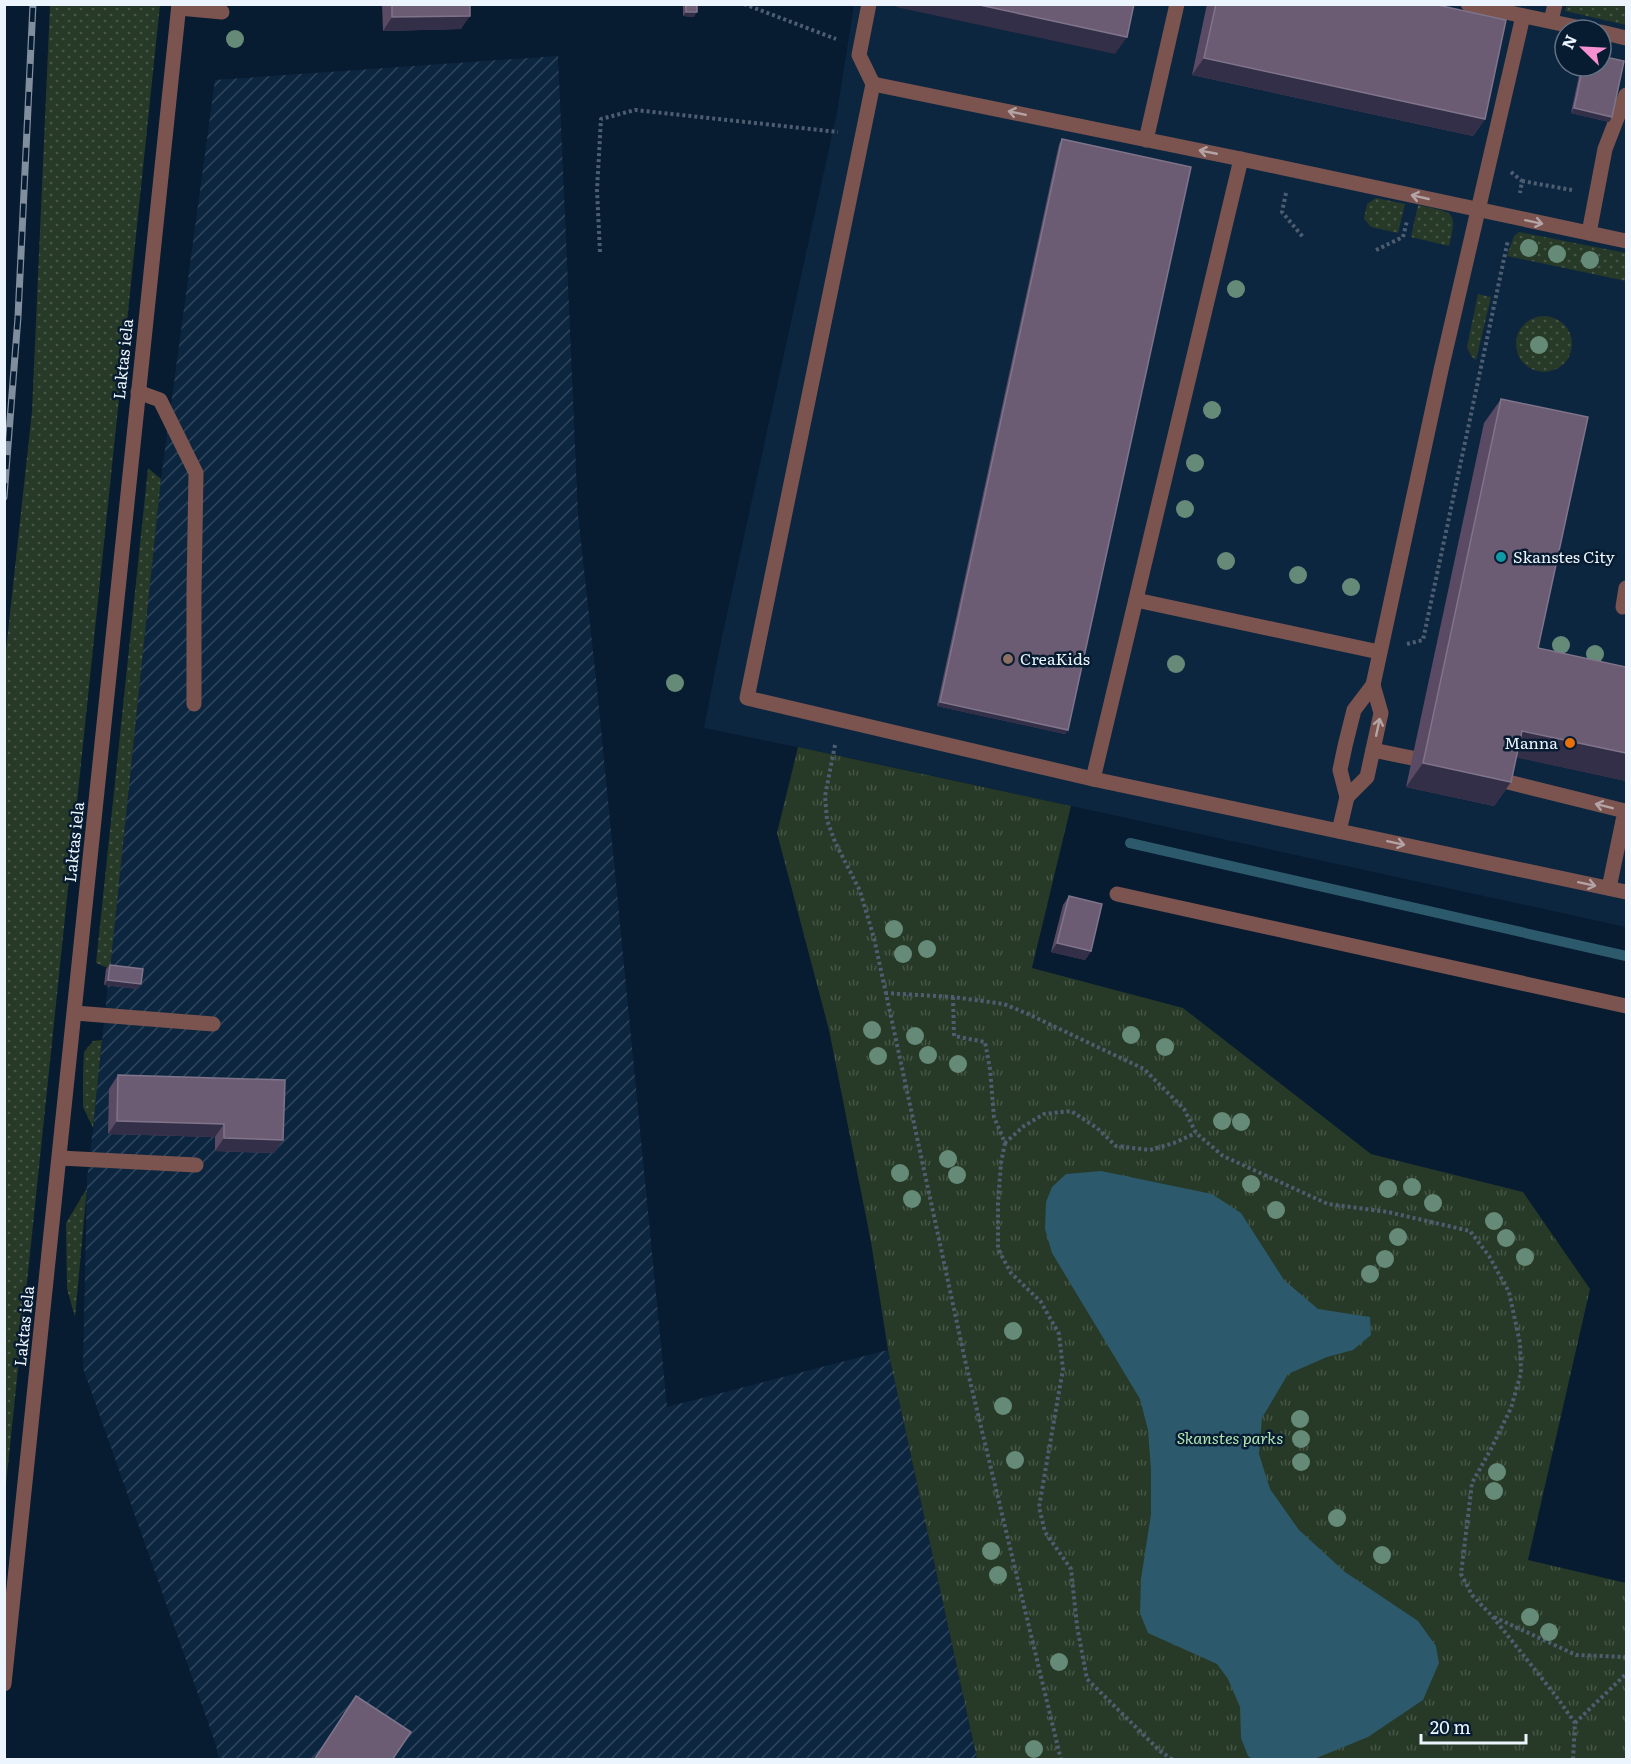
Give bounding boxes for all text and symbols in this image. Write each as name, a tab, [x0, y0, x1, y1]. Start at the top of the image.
north arrow	[1553, 18, 1613, 78]
text: N	[1555, 30, 1582, 53]
one-way arrow	[1008, 107, 1028, 118]
one-way arrow	[1199, 146, 1219, 157]
one-way arrow	[1411, 190, 1430, 202]
one-way arrow	[1524, 217, 1543, 228]
street label: Laktas iela	[106, 317, 138, 400]
place label: Skanstes City	[1513, 544, 1616, 568]
marker: Skanstes City	[1494, 550, 1508, 564]
place label: CreaKids	[1020, 646, 1090, 670]
marker: CreaKids	[1001, 652, 1015, 666]
one-way arrow	[1373, 718, 1384, 737]
place label: Manna	[1504, 730, 1558, 754]
marker: Manna	[1563, 736, 1577, 750]
one-way arrow	[1595, 799, 1614, 811]
street label: Laktas iela	[57, 800, 89, 883]
one-way arrow	[1386, 838, 1405, 850]
one-way arrow	[1577, 878, 1596, 890]
street label: Laktas iela	[7, 1284, 39, 1367]
park label: Skanstes parks	[1177, 1425, 1283, 1449]
scale bar	[1421, 1707, 1526, 1745]
text: 20 m	[1430, 1713, 1471, 1740]

